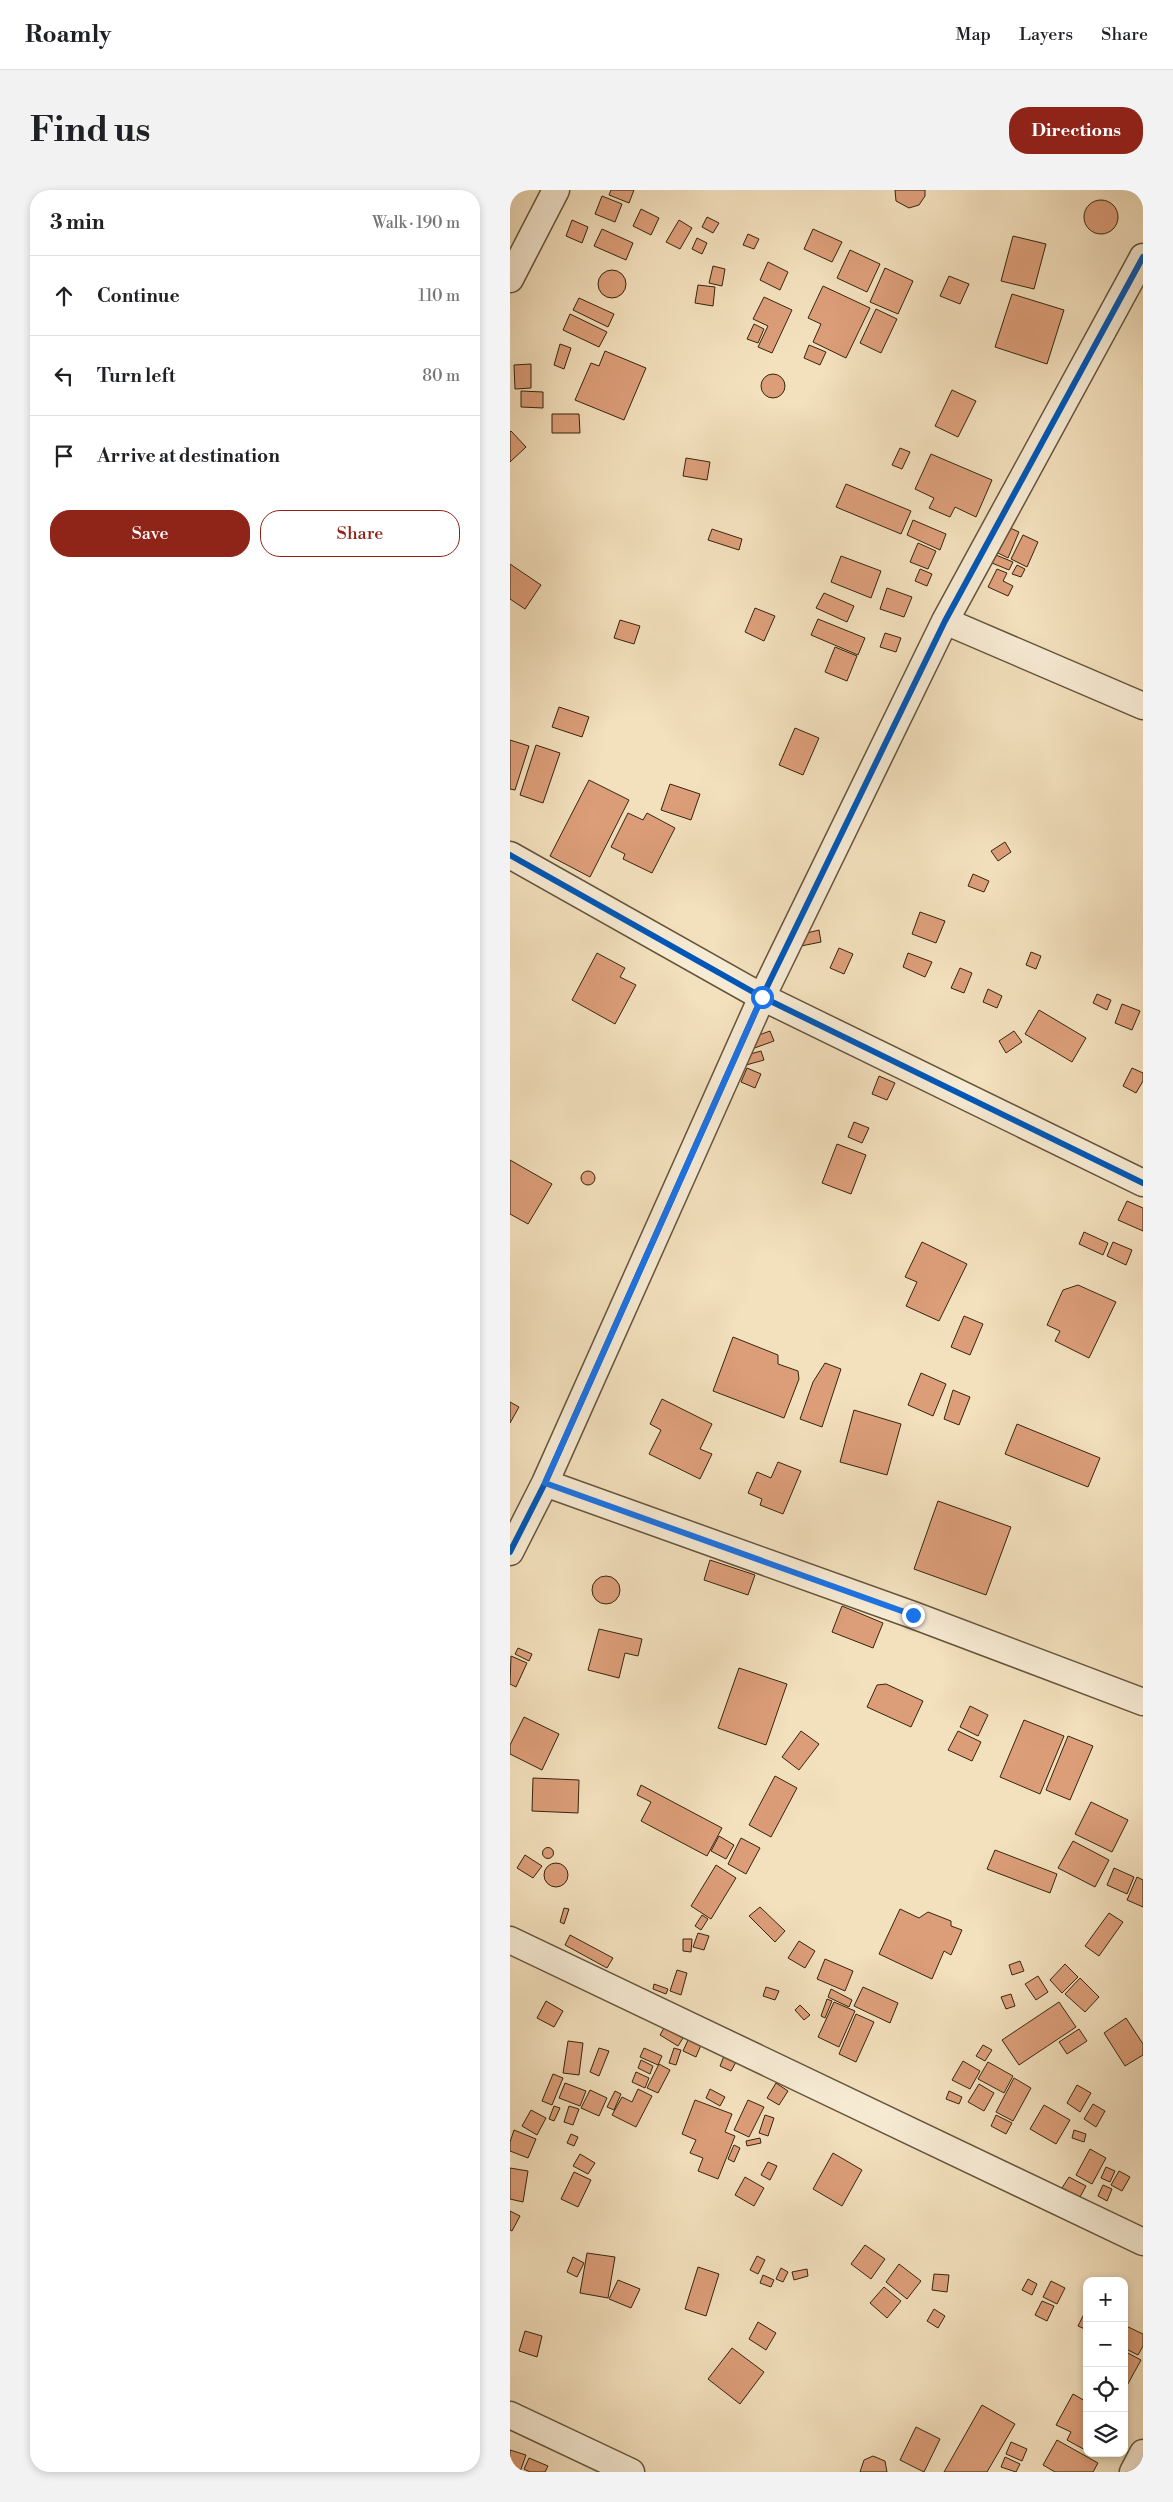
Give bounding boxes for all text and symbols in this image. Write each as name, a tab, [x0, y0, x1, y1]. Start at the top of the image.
text: Roamly	[25, 20, 111, 50]
text: Map	[956, 23, 991, 46]
text: Layers	[1019, 23, 1073, 46]
text: Share	[1101, 23, 1148, 46]
button: Directions	[1009, 107, 1143, 154]
text: Find us	[30, 109, 150, 152]
text: 3 min	[50, 210, 105, 236]
text: Walk · 190 m	[372, 213, 460, 233]
icon: ahead	[50, 282, 78, 310]
text: Continue	[97, 284, 180, 308]
text: 110 m	[418, 286, 460, 306]
icon: left	[50, 362, 78, 390]
text: Turn left	[97, 364, 176, 388]
text: 80 m	[422, 366, 460, 386]
icon: arrive	[50, 442, 78, 470]
text: Arrive at destination	[97, 444, 280, 468]
button: Save	[50, 510, 250, 557]
button: Share	[260, 510, 460, 557]
route start	[751, 986, 774, 1009]
route end	[902, 1604, 925, 1627]
map controls	[1083, 2277, 1128, 2457]
button: +	[1083, 2277, 1128, 2322]
button: −	[1083, 2322, 1128, 2367]
button: locate	[1083, 2367, 1128, 2412]
button: layers	[1083, 2412, 1128, 2457]

